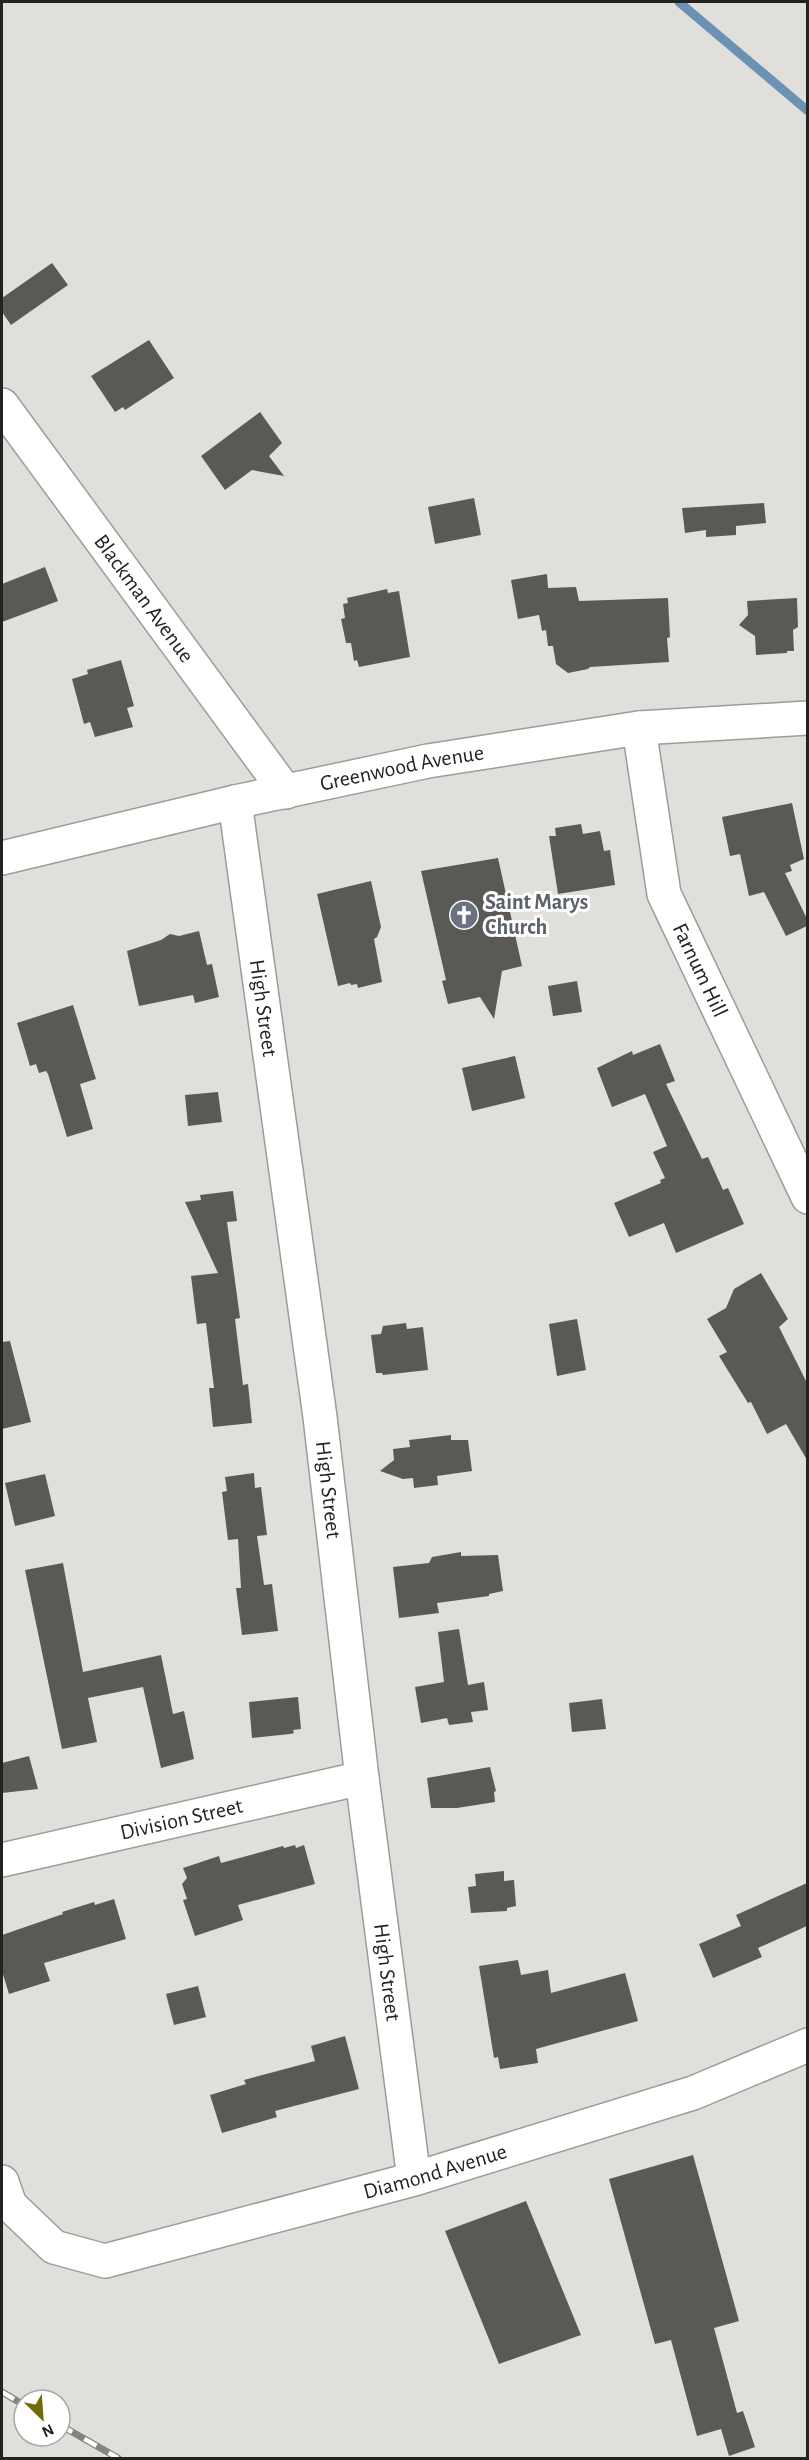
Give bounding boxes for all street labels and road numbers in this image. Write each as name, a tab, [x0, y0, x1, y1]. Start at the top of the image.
street label: Blackman Avenue	[90, 530, 198, 667]
street label: Greenwood Avenue	[318, 741, 485, 795]
street label: Farnum Hill	[669, 920, 732, 1020]
street label: High Street	[246, 958, 281, 1058]
street label: High Street	[312, 1440, 345, 1540]
street label: Division Street	[118, 1795, 245, 1844]
street label: High Street	[370, 1922, 404, 2022]
street label: Diamond Avenue	[361, 2140, 509, 2203]

